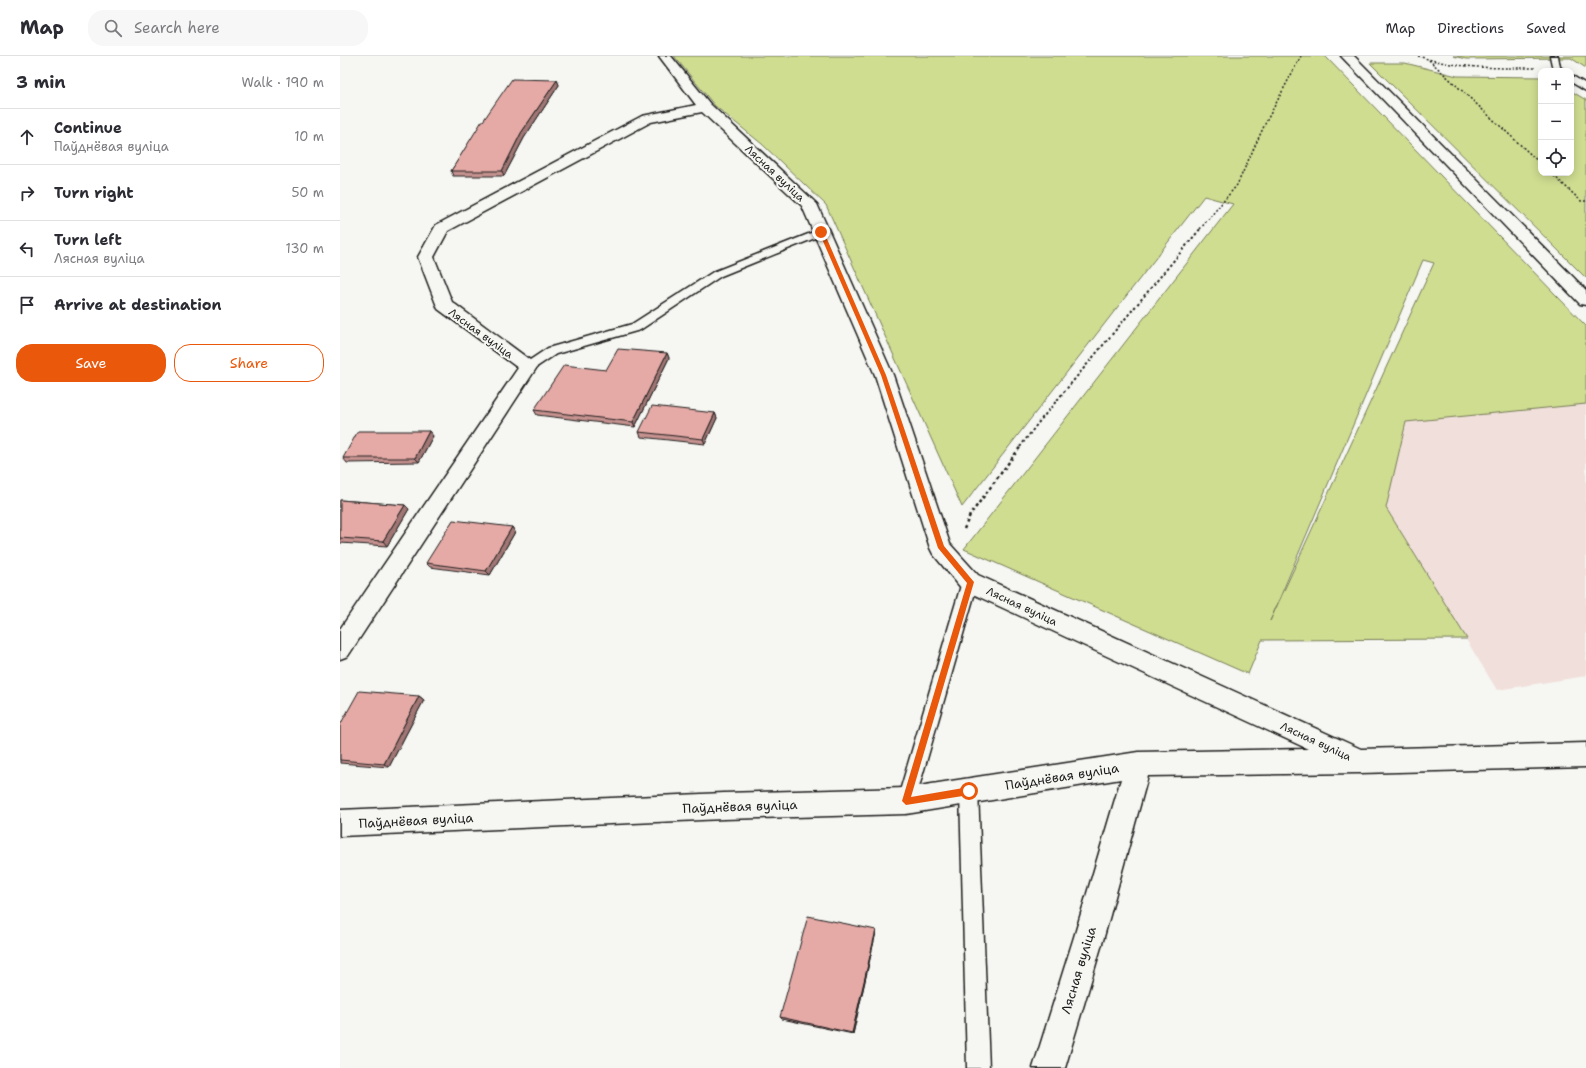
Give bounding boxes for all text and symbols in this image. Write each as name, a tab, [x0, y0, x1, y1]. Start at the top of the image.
search box	[88, 10, 368, 46]
text: Map	[20, 15, 64, 40]
icon: search	[102, 17, 124, 39]
text: Search here	[134, 18, 220, 38]
text: Map	[1386, 19, 1416, 37]
text: Directions	[1438, 19, 1504, 37]
text: Saved	[1526, 19, 1566, 37]
map controls	[1538, 68, 1574, 176]
button: +	[1538, 68, 1574, 104]
text: 3 min	[16, 71, 66, 93]
text: Walk · 190 m	[242, 74, 324, 91]
button: −	[1538, 104, 1574, 140]
text: Continue	[54, 118, 122, 138]
icon: ahead	[16, 126, 38, 148]
text: 10 m	[294, 128, 324, 145]
text: Паўднёвая вуліца	[54, 138, 169, 155]
button: locate	[1538, 140, 1574, 176]
street label: Лясная вуліца	[742, 142, 808, 205]
icon: right	[16, 182, 38, 204]
text: Turn right	[54, 183, 134, 203]
text: 50 m	[291, 184, 324, 201]
route end	[812, 223, 830, 241]
text: Turn left	[54, 230, 122, 250]
icon: left	[16, 238, 38, 260]
text: 130 m	[286, 240, 324, 257]
text: Лясная вуліца	[54, 250, 145, 267]
icon: arrive	[16, 294, 38, 316]
text: Arrive at destination	[54, 295, 222, 315]
street label: Лясная вуліца	[445, 305, 516, 362]
button: Save	[16, 344, 166, 382]
button: Share	[174, 344, 324, 382]
street label: Лясная вуліца	[984, 583, 1060, 630]
street label: Лясная вуліца	[1278, 718, 1354, 765]
street label: Паўднёвая вуліца	[1004, 759, 1120, 794]
route start	[960, 782, 978, 800]
street label: Паўднёвая вуліца	[682, 796, 798, 817]
street label: Паўднёвая вуліца	[358, 809, 474, 832]
street label: Лясная вуліца	[1057, 924, 1100, 1016]

